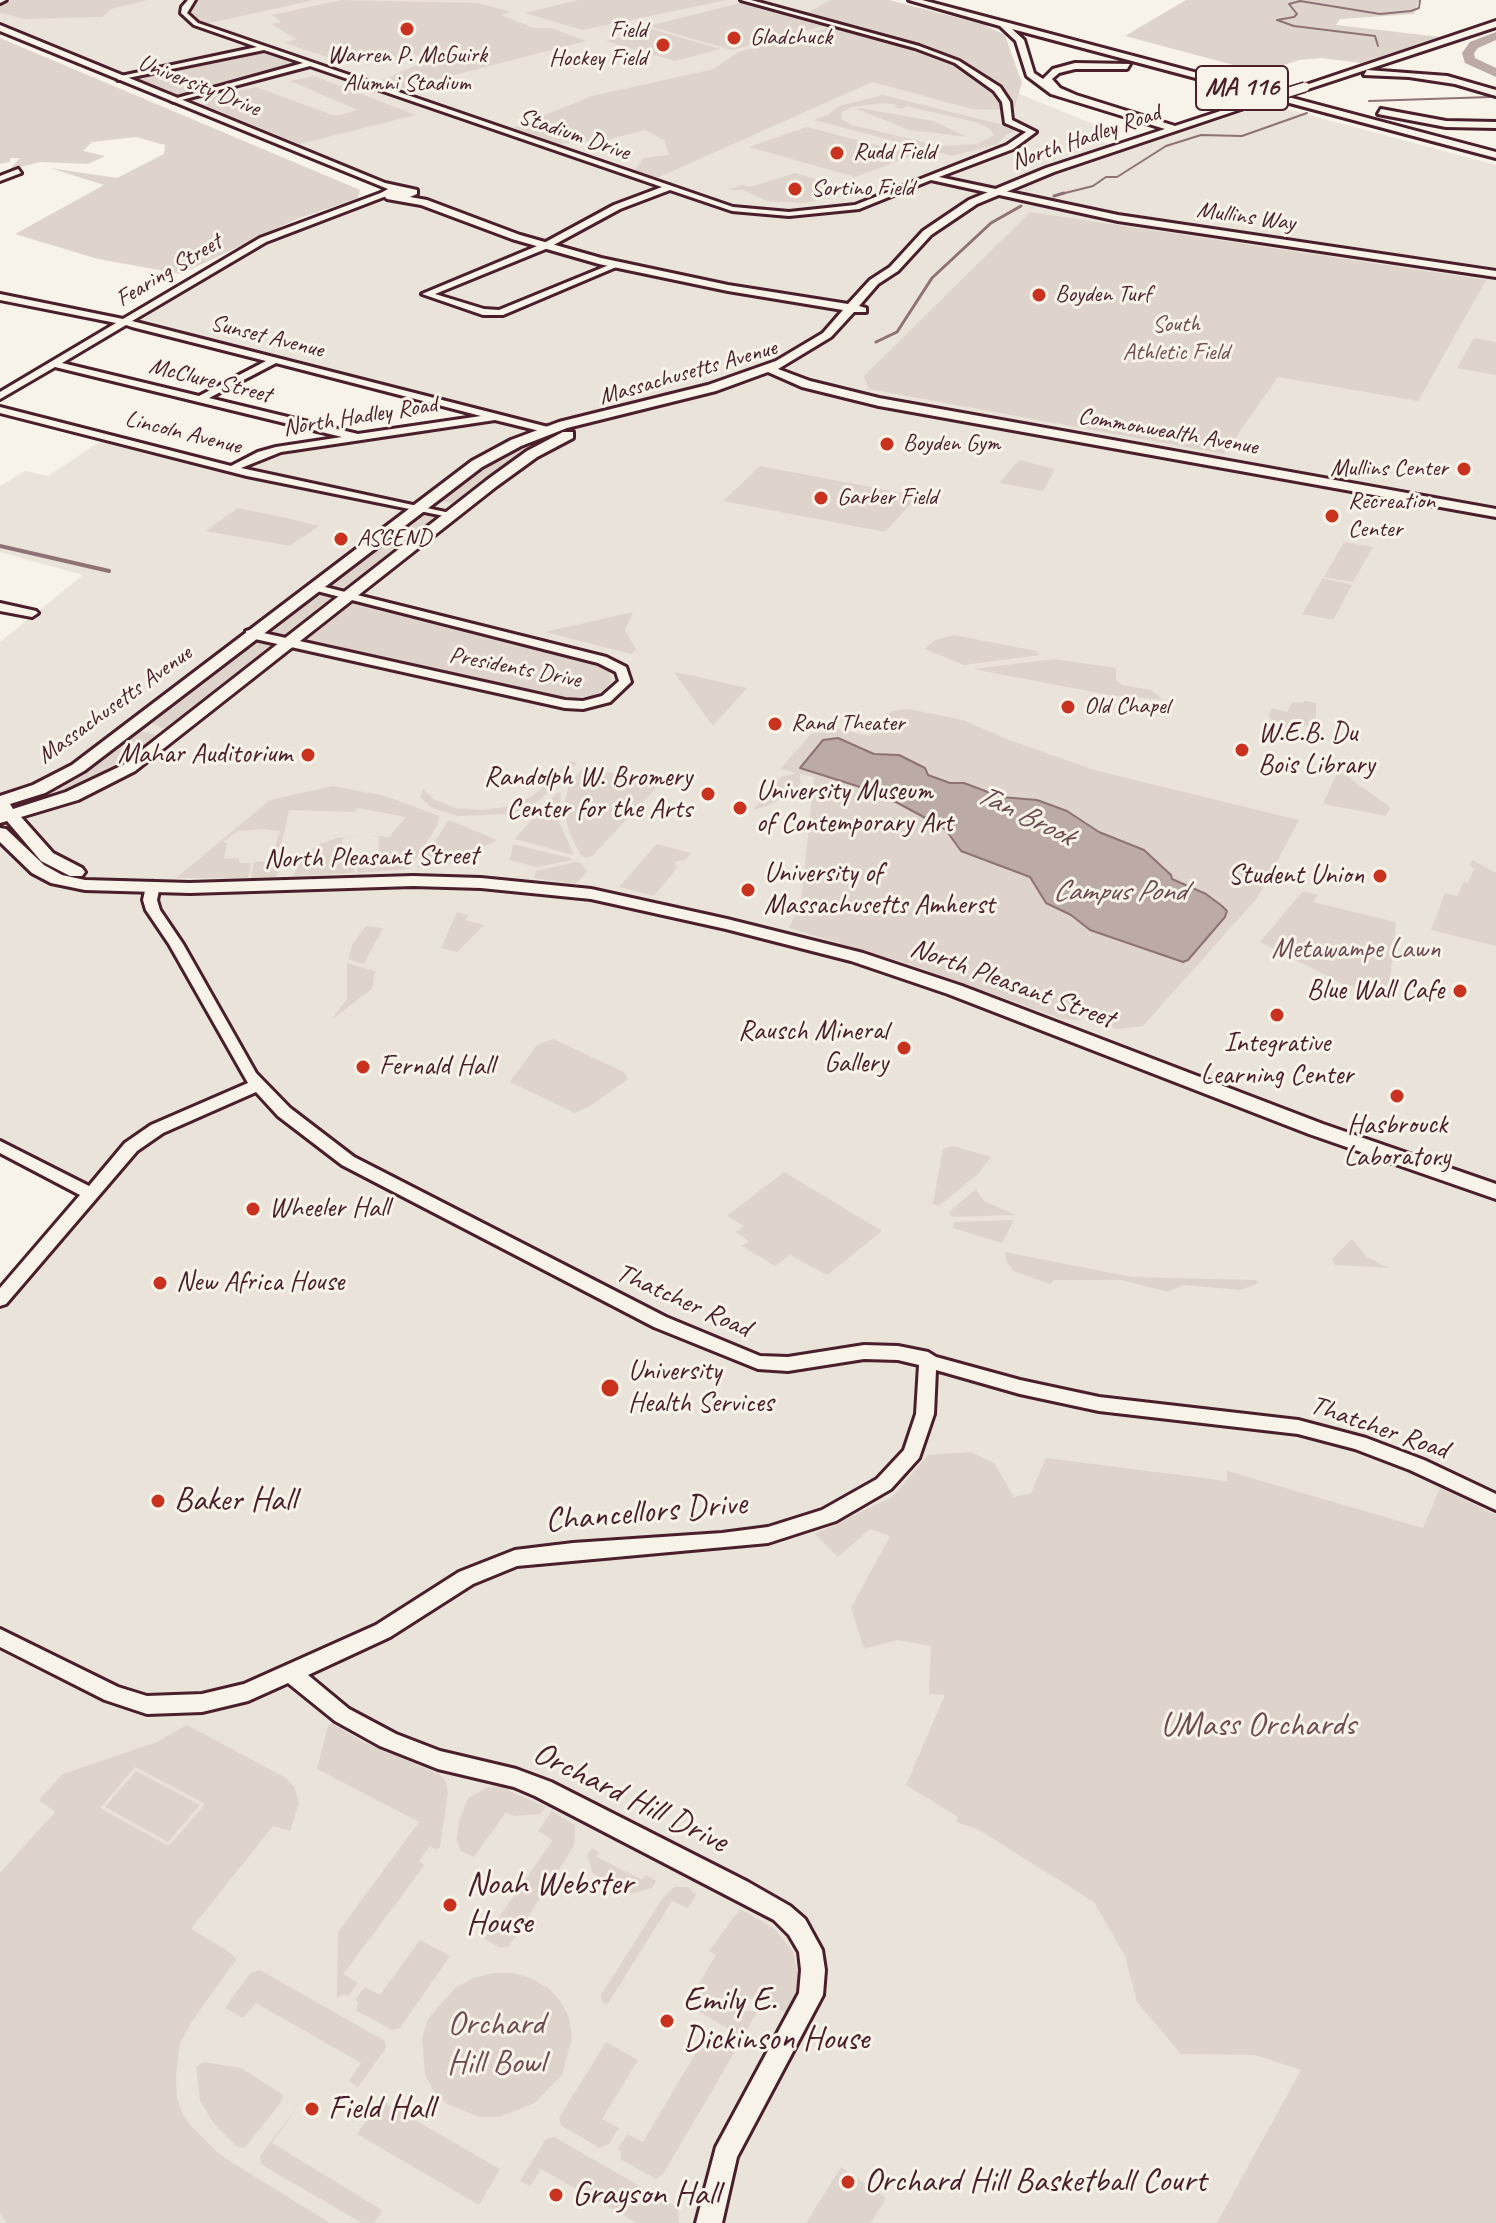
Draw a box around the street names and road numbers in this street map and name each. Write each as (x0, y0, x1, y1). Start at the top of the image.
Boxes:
street label: University Drive (134, 48, 264, 124)
road number: MA 116 (1196, 66, 1288, 110)
street label: North Hadley Road (1008, 99, 1164, 177)
street label: Stadium Drive (515, 103, 633, 167)
street label: Mullins Way (1195, 196, 1297, 238)
street label: Fearing Street (111, 228, 227, 314)
street label: Sunset Avenue (207, 309, 327, 365)
street label: Massachusetts Avenue (596, 334, 780, 412)
street label: McClure Street (146, 352, 274, 410)
street label: North Hadley Road (281, 391, 439, 443)
street label: Commonwealth Avenue (1076, 402, 1260, 462)
street label: Lincoln Avenue (122, 405, 244, 461)
street label: Massachusetts Avenue (32, 639, 198, 771)
street label: Presidents Drive (447, 641, 583, 695)
street label: North Pleasant Street (263, 839, 479, 877)
street label: North Pleasant Street (905, 932, 1119, 1036)
street label: Thatcher Road (610, 1256, 756, 1346)
street label: Thatcher Road (1305, 1389, 1453, 1467)
street label: Chancellors Drive (543, 1484, 749, 1542)
street label: Orchard Hill Drive (526, 1733, 734, 1863)

